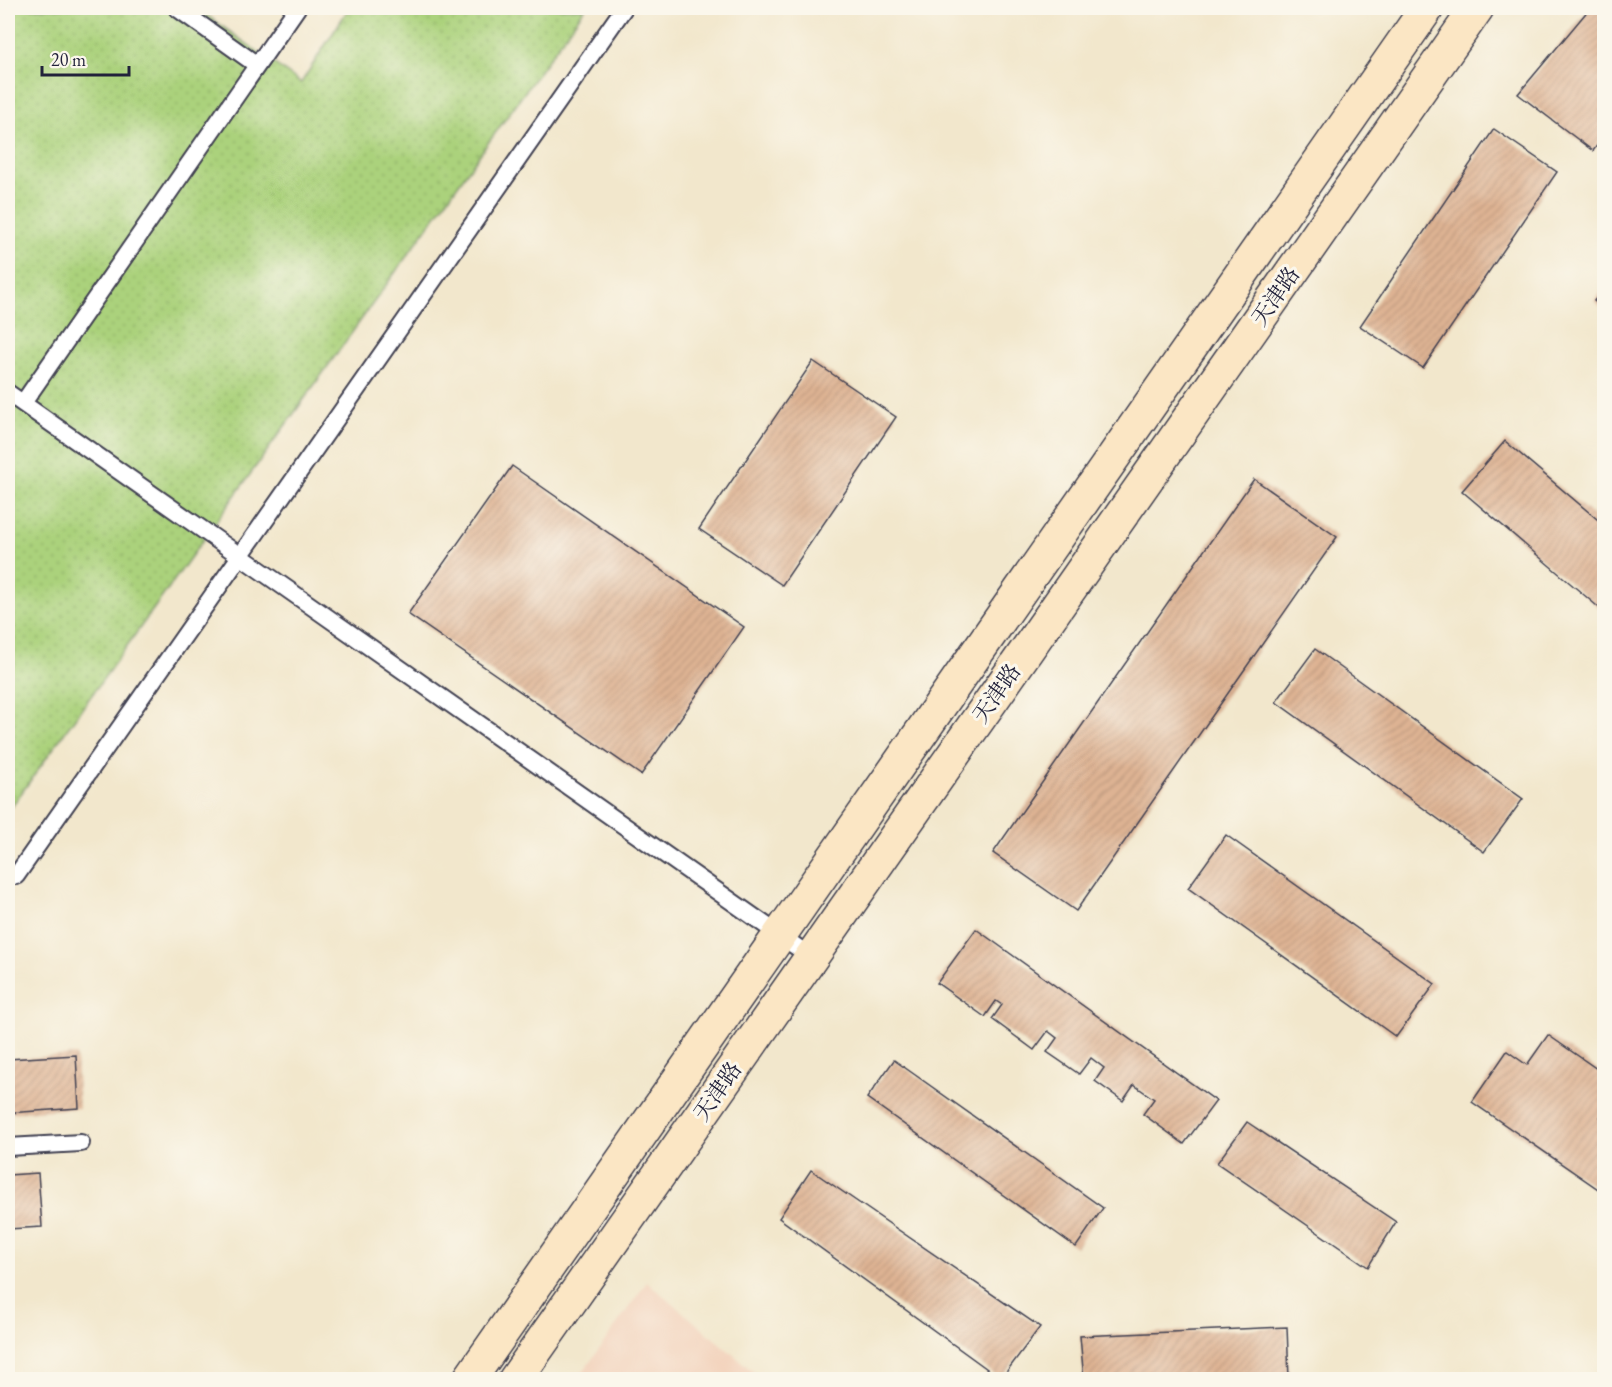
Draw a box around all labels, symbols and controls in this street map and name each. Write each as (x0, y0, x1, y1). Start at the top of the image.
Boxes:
scale bar (42, 39, 129, 77)
text: 20 m (51, 48, 86, 71)
street label: 天津路 (1245, 261, 1306, 332)
street label: 天津路 (966, 658, 1027, 729)
street label: 天津路 (687, 1056, 748, 1127)

